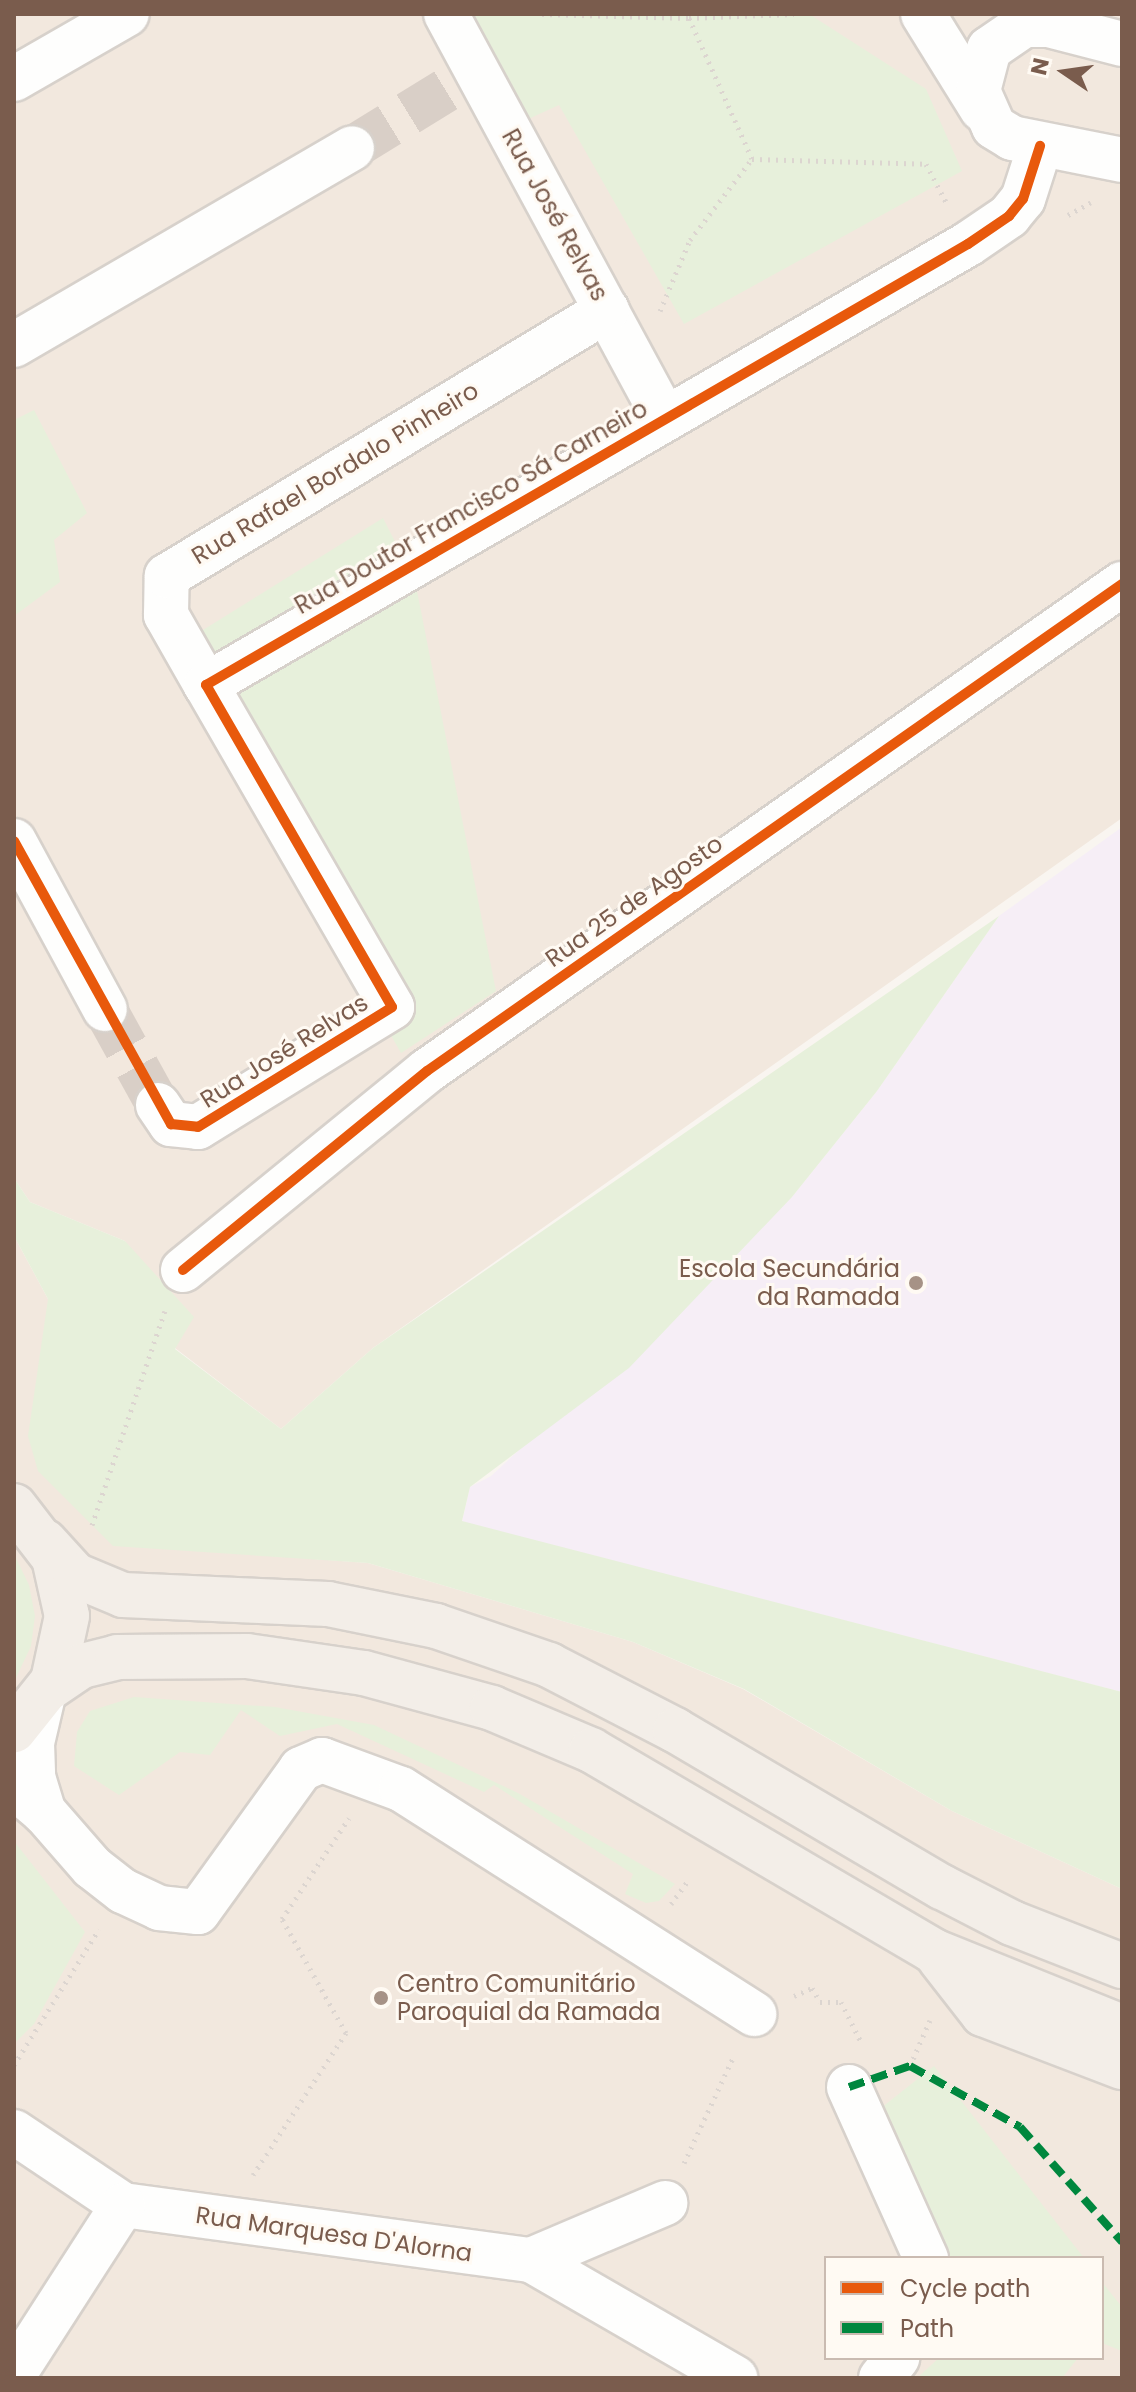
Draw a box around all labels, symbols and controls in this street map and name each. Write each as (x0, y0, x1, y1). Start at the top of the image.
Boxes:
north arrow (1024, 32, 1104, 112)
text: N (1023, 55, 1057, 78)
street label: Rua José Relvas (496, 124, 614, 306)
street label: Rua Rafael Bordalo Pinheiro (186, 376, 484, 570)
street label: Rua Doutor Francisco Sá Carneiro (289, 394, 653, 620)
street label: Rua 25 de Agosto (540, 829, 728, 973)
street label: Rua José Relvas (195, 988, 373, 1114)
place label: Escola Secundária da Ramada (679, 1255, 900, 1311)
marker: Escola Secundária da Ramada (907, 1274, 925, 1292)
place label: Centro Comunitário Paroquial da Ramada (397, 1970, 661, 2026)
marker: Centro Comunitário Paroquial da Ramada (372, 1989, 390, 2007)
street label: Rua Marquesa D'Alorna (194, 2200, 474, 2268)
legend (824, 2256, 1104, 2360)
text: Cycle path (900, 2272, 1030, 2305)
text: Path (900, 2312, 954, 2345)

